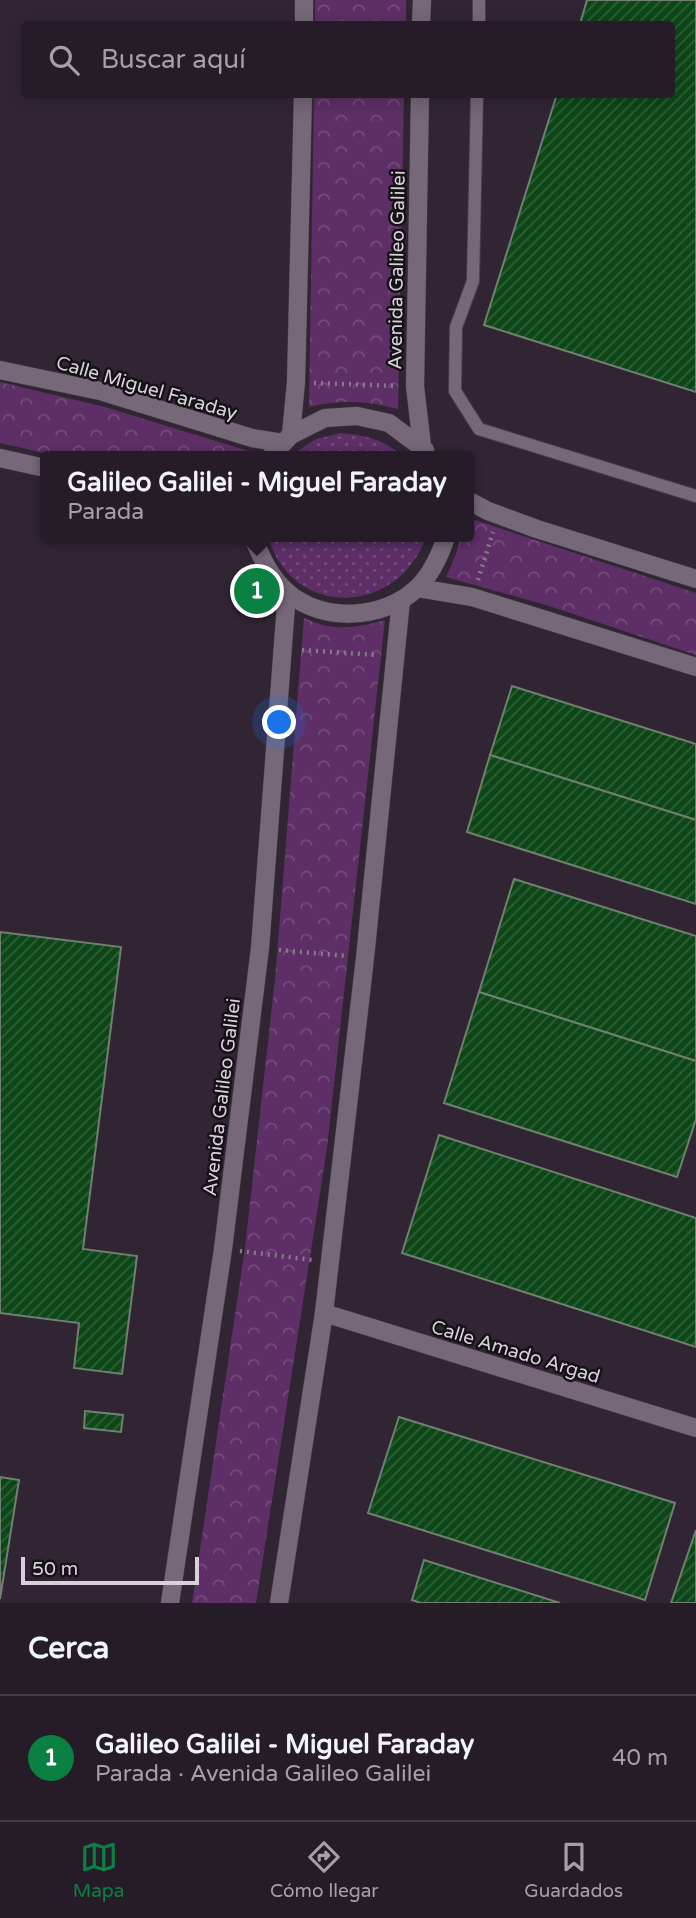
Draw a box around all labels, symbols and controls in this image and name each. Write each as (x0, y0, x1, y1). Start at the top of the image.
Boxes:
search box (21, 21, 675, 98)
icon: search (45, 41, 83, 79)
text: Buscar aquí (101, 44, 246, 75)
street label: Avenida Galileo Galilei (384, 170, 410, 370)
street label: Calle Miguel Faraday (54, 352, 240, 424)
popup (40, 451, 474, 542)
text: Galileo Galilei - Miguel Faraday (67, 467, 447, 498)
text: Parada (67, 498, 144, 526)
pin: 1 (234, 565, 280, 617)
your location (262, 705, 296, 739)
street label: Avenida Galileo Galilei (199, 997, 245, 1197)
street label: Calle Amado Argad (429, 1316, 603, 1388)
scale bar (21, 1554, 200, 1586)
text: 50 m (32, 1558, 78, 1580)
text: Cerca (28, 1630, 109, 1667)
text: Galileo Galilei - Miguel Faraday (95, 1729, 474, 1760)
text: 1 (44, 1744, 58, 1772)
text: 40 m (612, 1744, 668, 1772)
text: Parada · Avenida Galileo Galilei (95, 1760, 431, 1788)
tab: Mapa (73, 1838, 125, 1902)
tab: Cómo llegar (270, 1838, 379, 1902)
tab: Guardados (524, 1838, 623, 1902)

